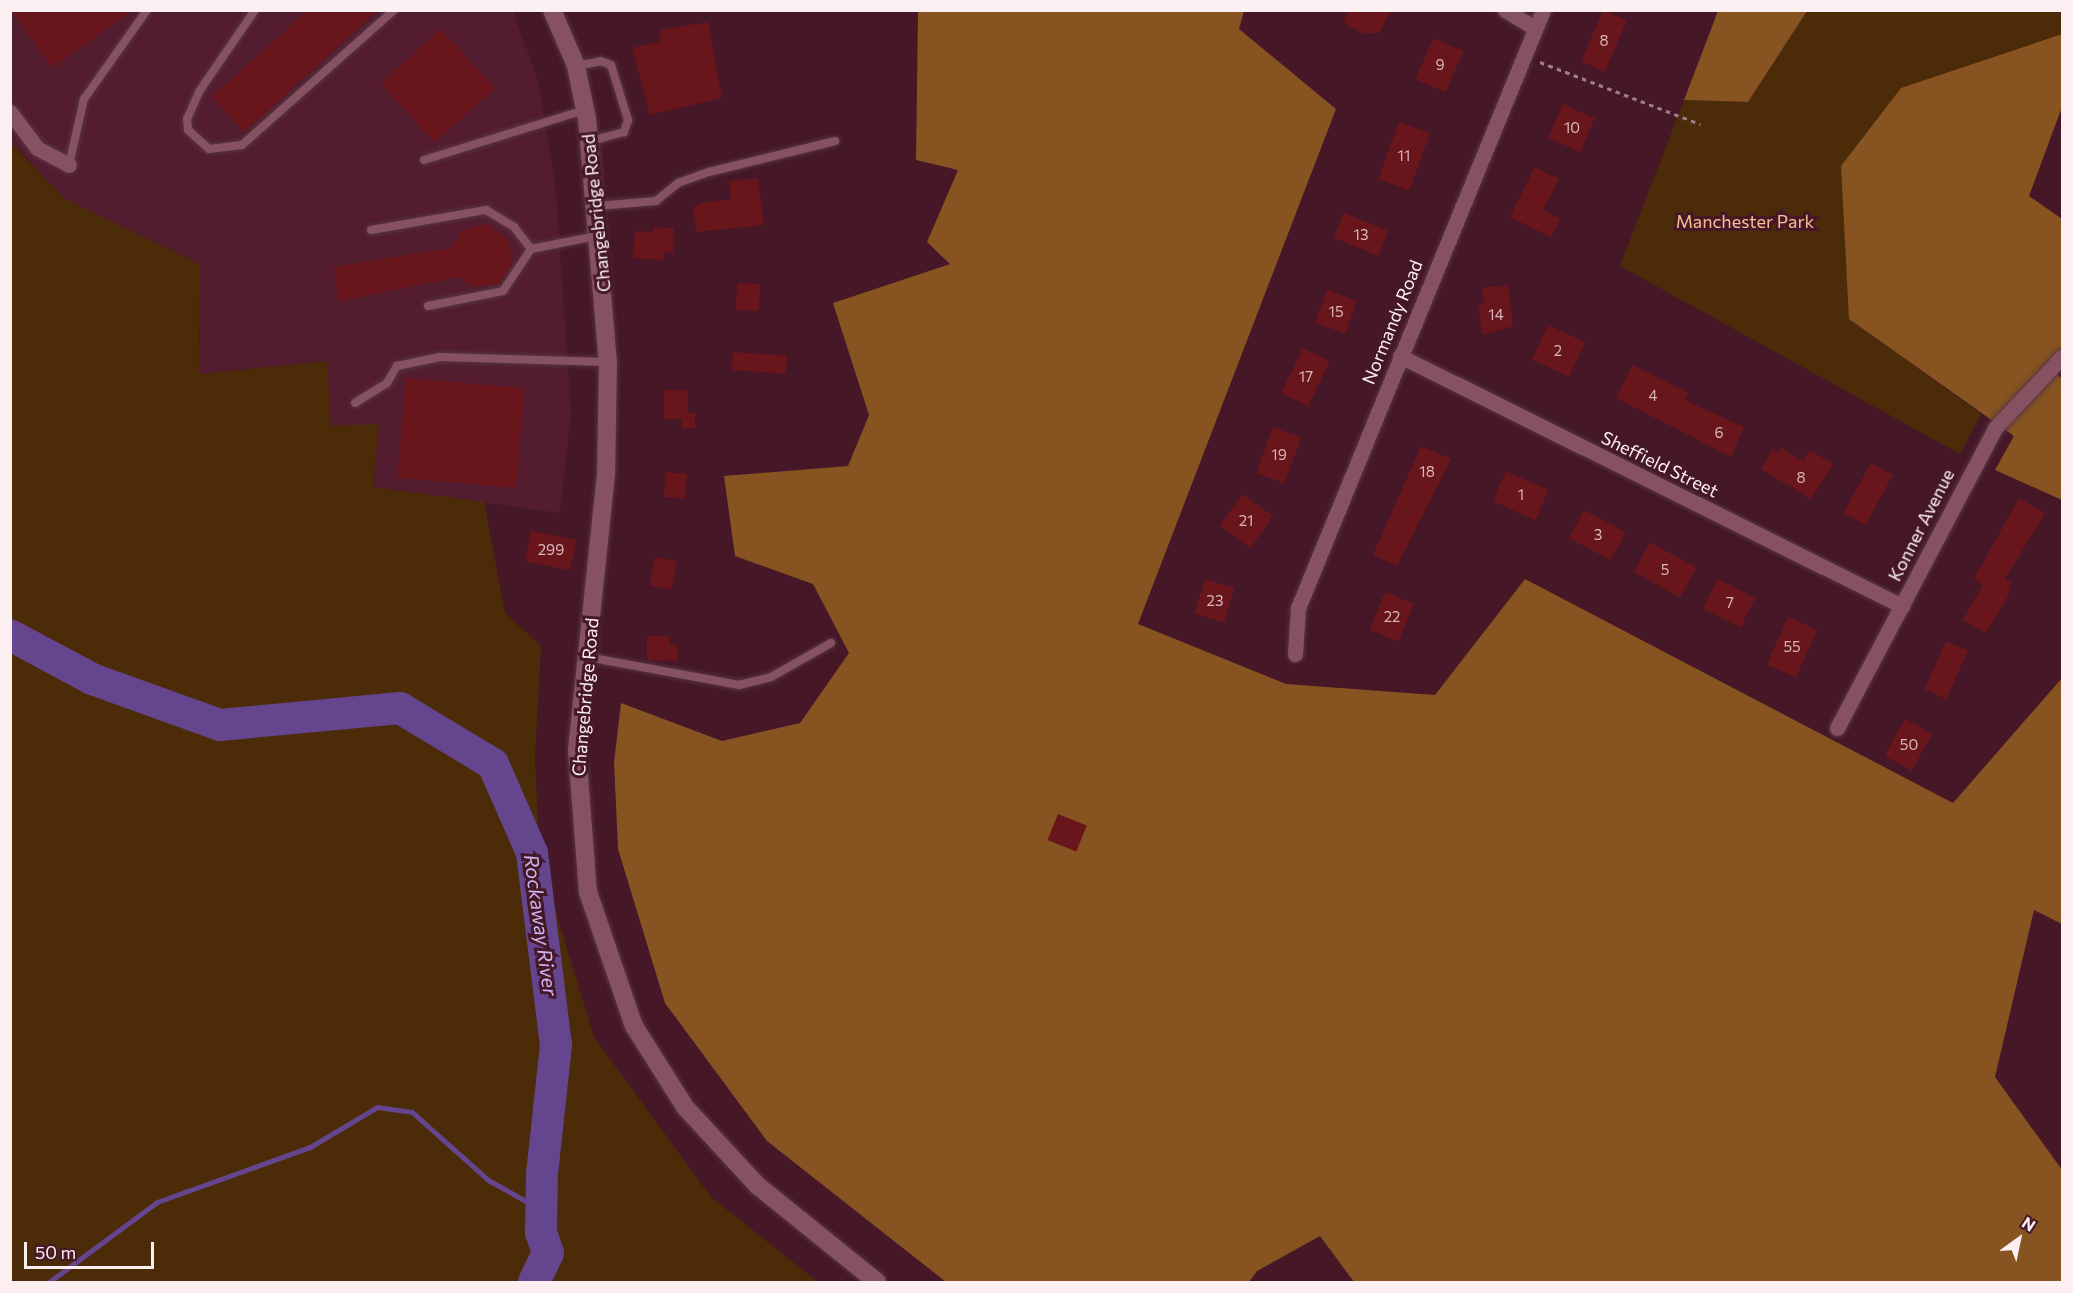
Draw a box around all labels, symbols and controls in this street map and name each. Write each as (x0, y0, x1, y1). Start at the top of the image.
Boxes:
house number: 8 (1599, 32, 1609, 50)
house number: 9 (1435, 56, 1445, 74)
house number: 10 (1564, 119, 1580, 137)
street label: Changebridge Road (577, 133, 615, 293)
house number: 11 (1398, 147, 1410, 165)
park label: Manchester Park (1676, 210, 1814, 232)
house number: 13 (1354, 226, 1368, 244)
street label: Normandy Road (1357, 257, 1427, 387)
house number: 15 (1328, 303, 1344, 321)
house number: 14 (1488, 306, 1504, 324)
house number: 2 (1554, 342, 1562, 360)
house number: 17 (1299, 368, 1313, 386)
house number: 4 (1649, 387, 1657, 405)
house number: 6 (1714, 424, 1724, 442)
street label: Sheffield Street (1598, 426, 1722, 502)
house number: 19 (1271, 446, 1287, 464)
house number: 18 (1419, 463, 1435, 481)
street label: Konner Avenue (1883, 465, 1959, 585)
house number: 8 (1796, 469, 1806, 487)
house number: 1 (1518, 486, 1524, 504)
house number: 21 (1239, 512, 1253, 530)
house number: 3 (1594, 526, 1602, 544)
house number: 299 (538, 541, 564, 559)
house number: 5 (1661, 561, 1669, 579)
house number: 23 (1207, 592, 1223, 610)
house number: 7 (1726, 594, 1734, 612)
house number: 22 (1384, 608, 1400, 626)
street label: Changebridge Road (567, 617, 603, 777)
house number: 55 (1783, 638, 1801, 656)
house number: 50 (1900, 736, 1918, 754)
water label: Rockaway River (519, 853, 563, 997)
north arrow (1989, 1209, 2049, 1269)
text: N (2019, 1212, 2039, 1235)
scale bar (27, 1230, 158, 1268)
text: 50 m (35, 1241, 76, 1263)

